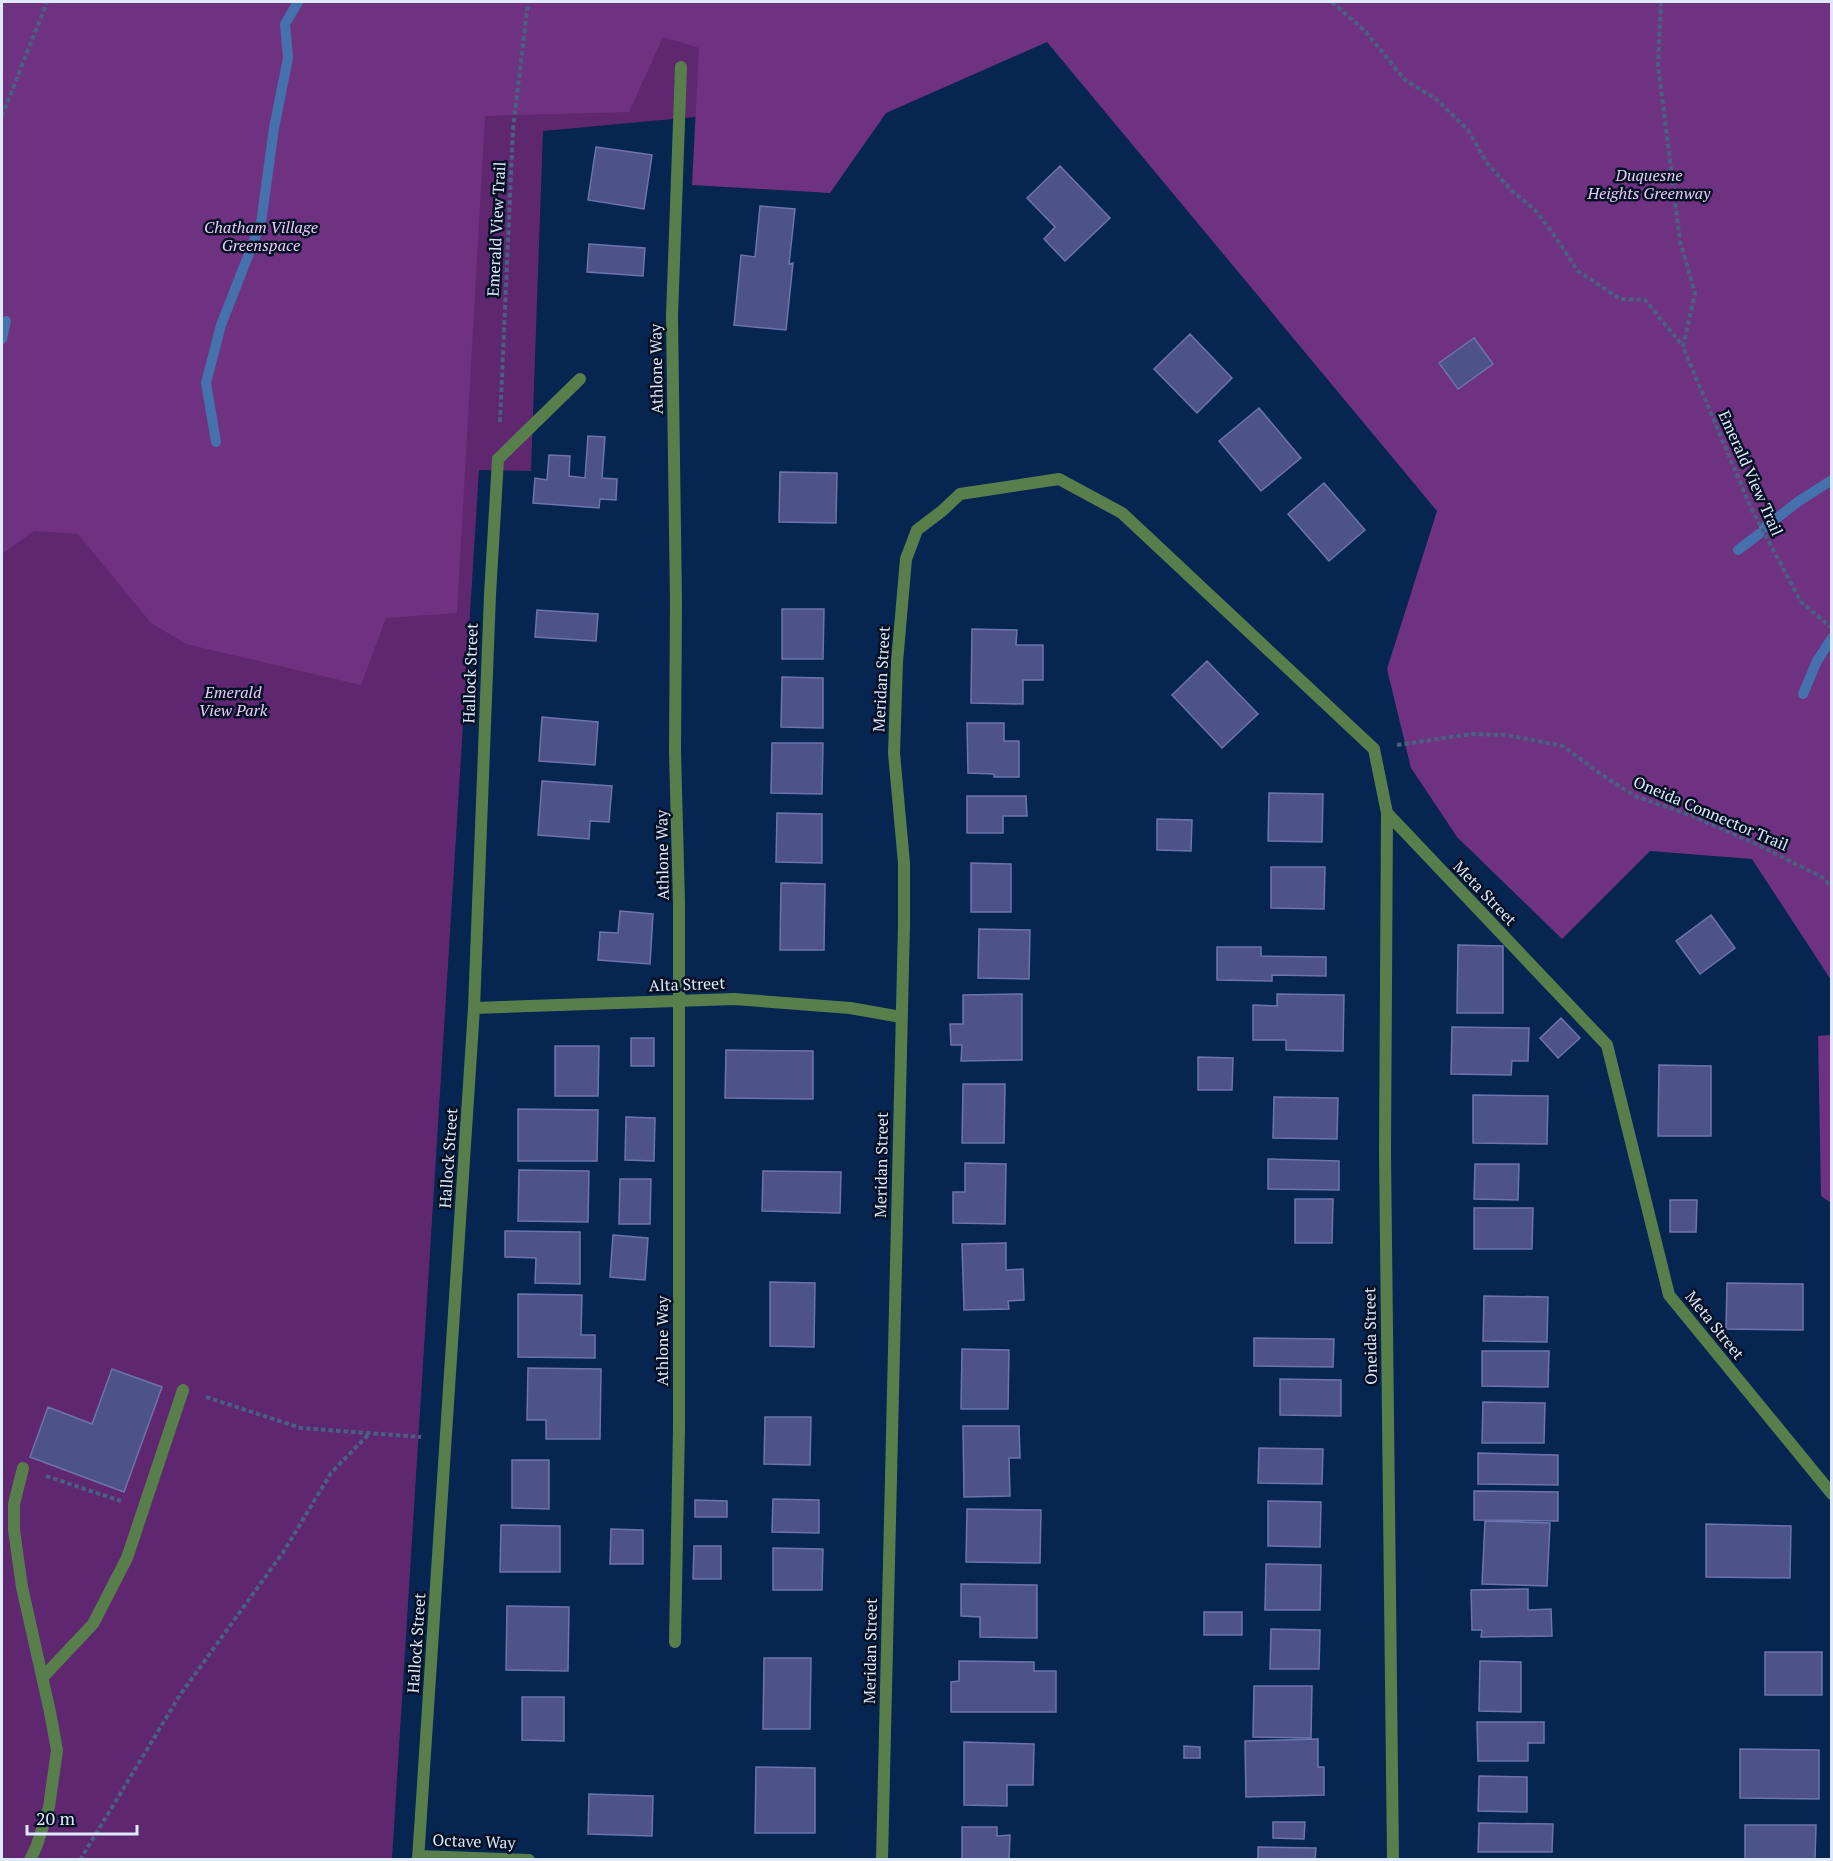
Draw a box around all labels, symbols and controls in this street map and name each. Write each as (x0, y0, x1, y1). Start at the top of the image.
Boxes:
street label: Emerald View Trail (481, 161, 511, 297)
park label: Duquesne Heights Greenway (1587, 164, 1711, 204)
park label: Chatham Village Greenspace (204, 216, 318, 256)
street label: Athlone Way (644, 323, 668, 415)
street label: Emerald View Trail (1713, 407, 1789, 539)
street label: Hallock Street (457, 622, 483, 724)
street label: Meridan Street (867, 625, 895, 732)
park label: Emerald View Park (199, 681, 268, 721)
street label: Oneida Connector Trail (1630, 770, 1792, 856)
street label: Athlone Way (650, 809, 674, 901)
street label: Meta Street (1448, 856, 1522, 930)
street label: Alta Street (648, 972, 726, 996)
street label: Hallock Street (434, 1107, 462, 1209)
street label: Meridan Street (869, 1112, 893, 1218)
street label: Meta Street (1680, 1286, 1750, 1364)
street label: Oneida Street (1358, 1287, 1382, 1385)
street label: Athlone Way (651, 1295, 673, 1386)
street label: Hallock Street (402, 1592, 430, 1694)
street label: Meridan Street (858, 1598, 882, 1704)
scale bar (27, 1798, 136, 1836)
text: 20 m (36, 1806, 76, 1830)
street label: Octave Way (432, 1829, 517, 1853)

